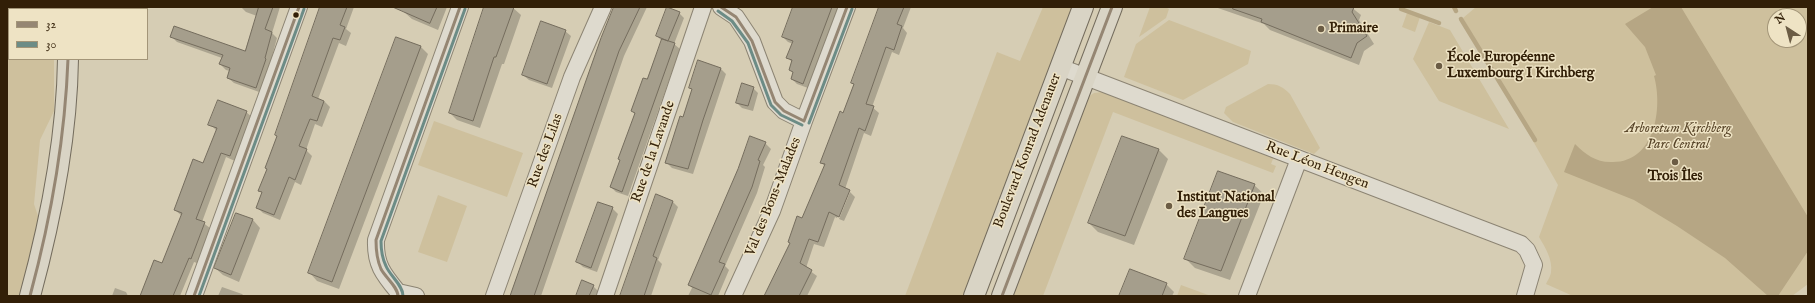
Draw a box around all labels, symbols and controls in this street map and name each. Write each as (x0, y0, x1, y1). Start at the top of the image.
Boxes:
legend (8, 8, 148, 60)
north arrow (1767, 8, 1807, 48)
unlabelled marker (291, 10, 301, 20)
text: N (1773, 11, 1789, 28)
text: 32 (46, 17, 56, 32)
place label: Primaire (1329, 21, 1378, 37)
marker: Primaire (1316, 24, 1326, 34)
text: 30 (46, 37, 56, 52)
place label: École Européenne Luxembourg I Kirchberg (1447, 50, 1594, 82)
marker: École Européenne Luxembourg I Kirchberg (1434, 61, 1444, 71)
street label: Boulevard Konrad Adenauer (991, 71, 1065, 231)
street label: Rue de la Lavande (629, 99, 679, 205)
street label: Rue des Lilas (525, 112, 567, 190)
park label: Arboretum Kirchberg Parc Central (1625, 121, 1731, 154)
street label: Val des Bons-Malades (742, 135, 806, 259)
street label: Rue Léon Hengen (1263, 139, 1371, 193)
marker: Trois Îles (1670, 157, 1680, 167)
place label: Trois Îles (1648, 169, 1702, 185)
place label: Institut National des Langues (1177, 190, 1275, 222)
marker: Institut National des Langues (1164, 201, 1174, 211)

